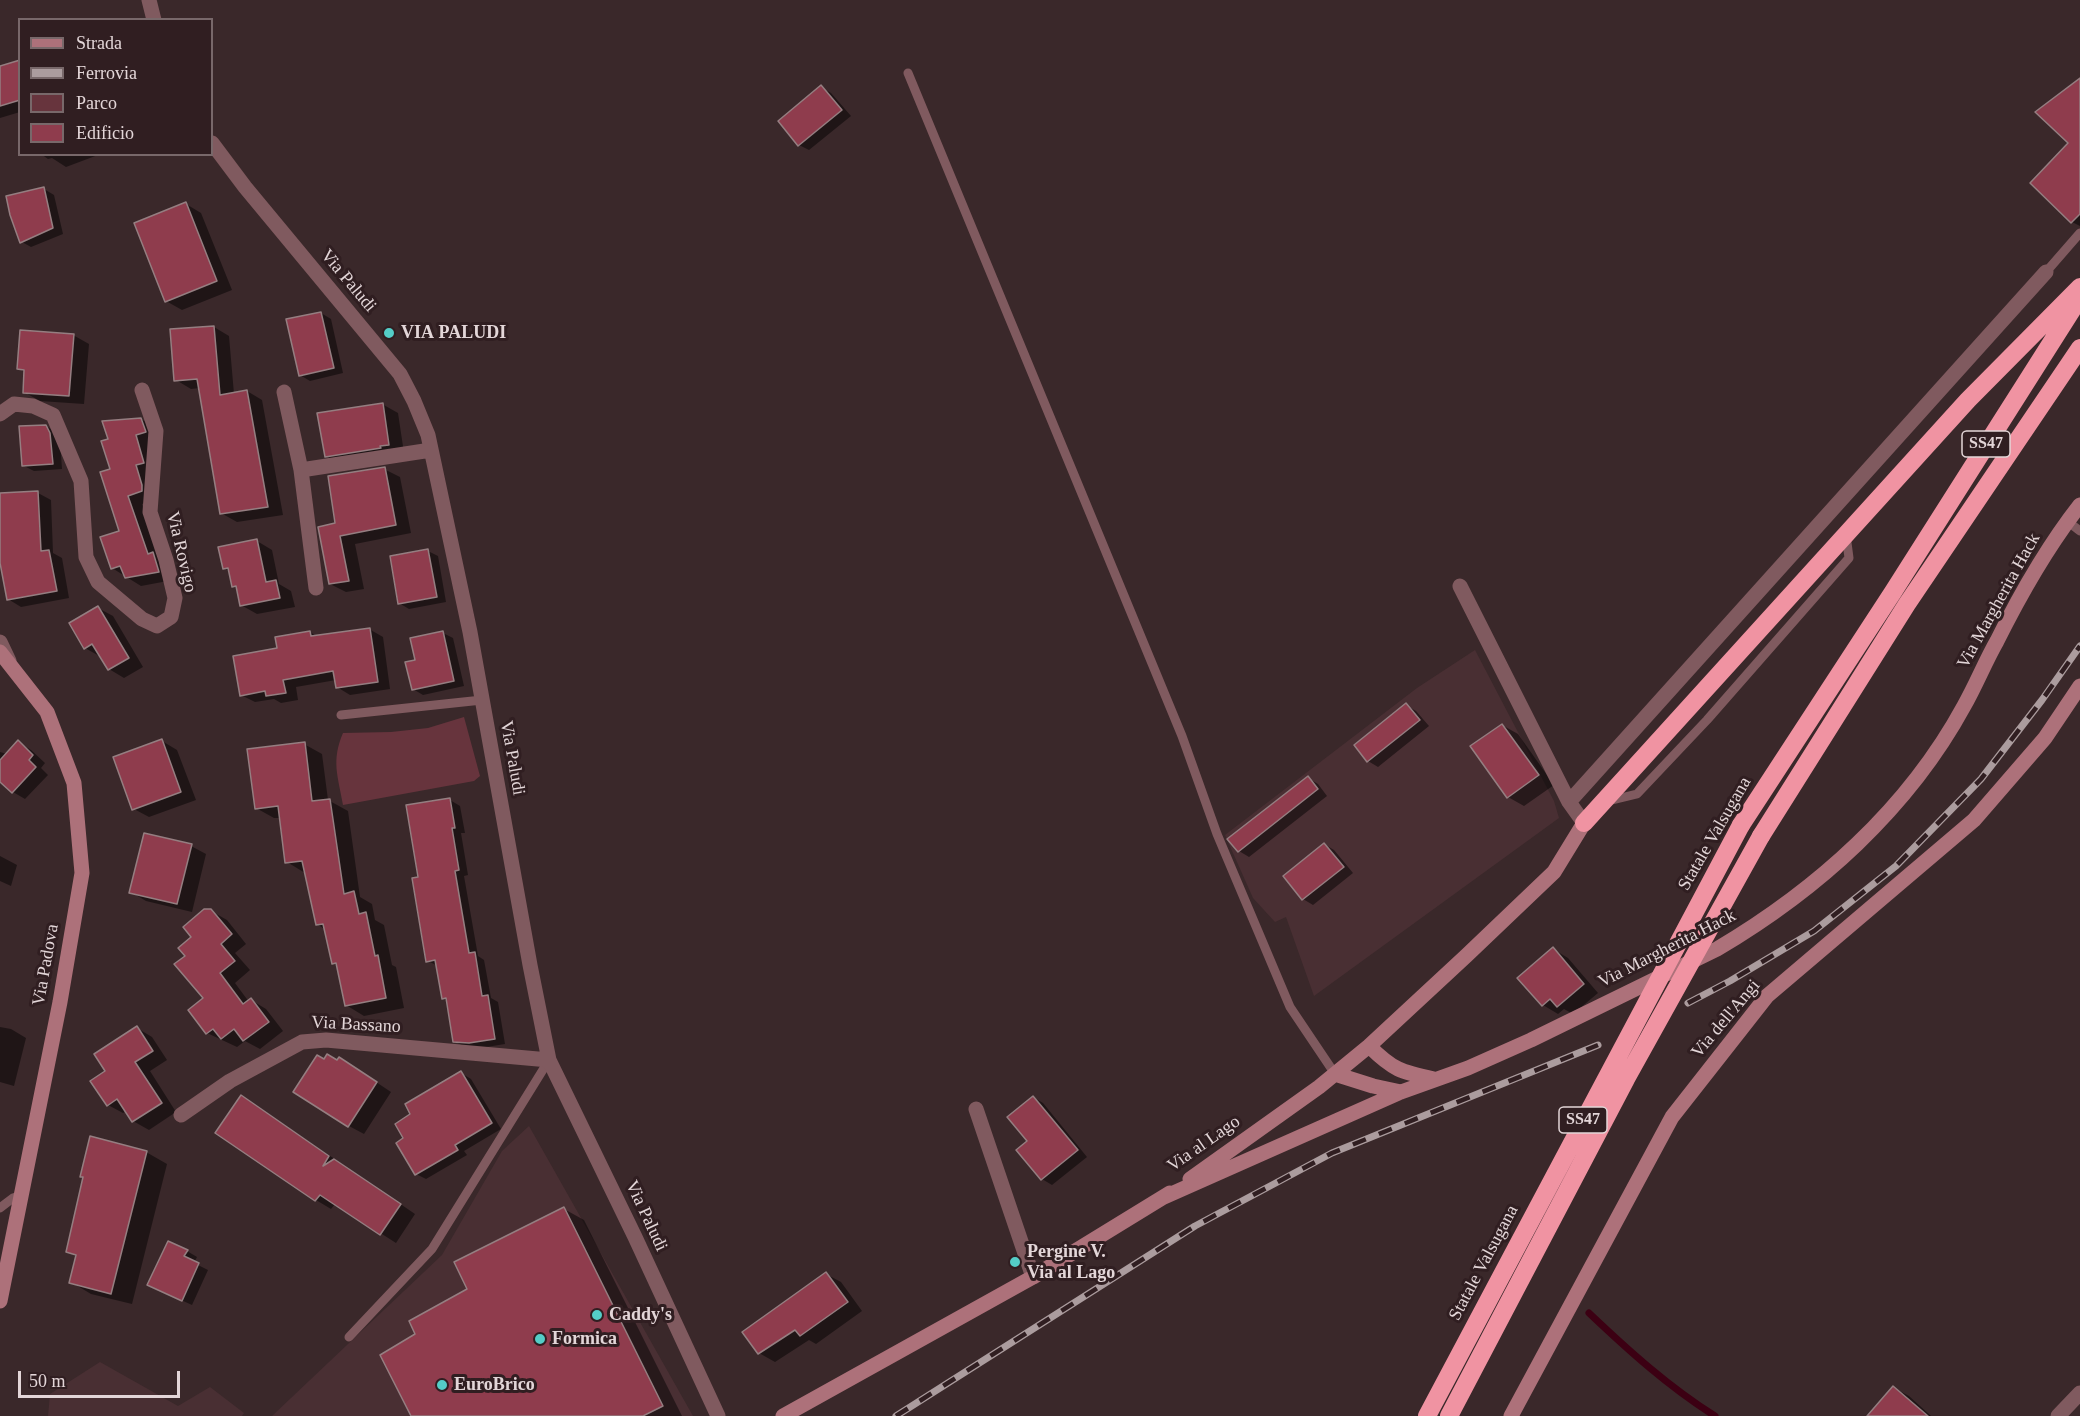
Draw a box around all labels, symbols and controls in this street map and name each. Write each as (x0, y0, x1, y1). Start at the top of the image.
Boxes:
legend (18, 18, 213, 156)
text: Strada (76, 33, 122, 53)
text: Ferrovia (76, 63, 137, 83)
text: Parco (76, 93, 117, 113)
text: Edificio (76, 123, 134, 143)
street label: Via Paludi (315, 245, 381, 317)
place label: VIA PALUDI (401, 322, 506, 344)
marker: VIA PALUDI (382, 326, 396, 340)
road number: SS47 (1962, 431, 2010, 457)
street label: Via Rovigo (161, 509, 201, 595)
street label: Via Margherita Hack (1953, 530, 2045, 672)
street label: Via Paludi (495, 719, 529, 797)
street label: Statale Valsugana (1674, 773, 1756, 895)
street label: Via Margherita Hack (1595, 905, 1739, 993)
street label: Via Padova (28, 923, 64, 1007)
street label: Via dell'Angi (1687, 975, 1765, 1063)
street label: Via Bassano (311, 1012, 401, 1038)
road number: SS47 (1559, 1107, 1607, 1133)
street label: Via al Lago (1163, 1111, 1245, 1177)
street label: Via Paludi (620, 1177, 672, 1255)
street label: Statale Valsugana (1445, 1202, 1523, 1324)
place label: Pergine V. Via al Lago (1027, 1241, 1115, 1284)
marker: Pergine V. Via al Lago (1008, 1255, 1022, 1269)
place label: Caddy's (609, 1304, 672, 1326)
marker: Caddy's (590, 1308, 604, 1322)
place label: Formica (552, 1328, 617, 1350)
marker: Formica (533, 1332, 547, 1346)
scale bar (21, 1359, 183, 1397)
text: 50 m (29, 1371, 66, 1391)
place label: EuroBrico (454, 1374, 535, 1396)
marker: EuroBrico (435, 1378, 449, 1392)

